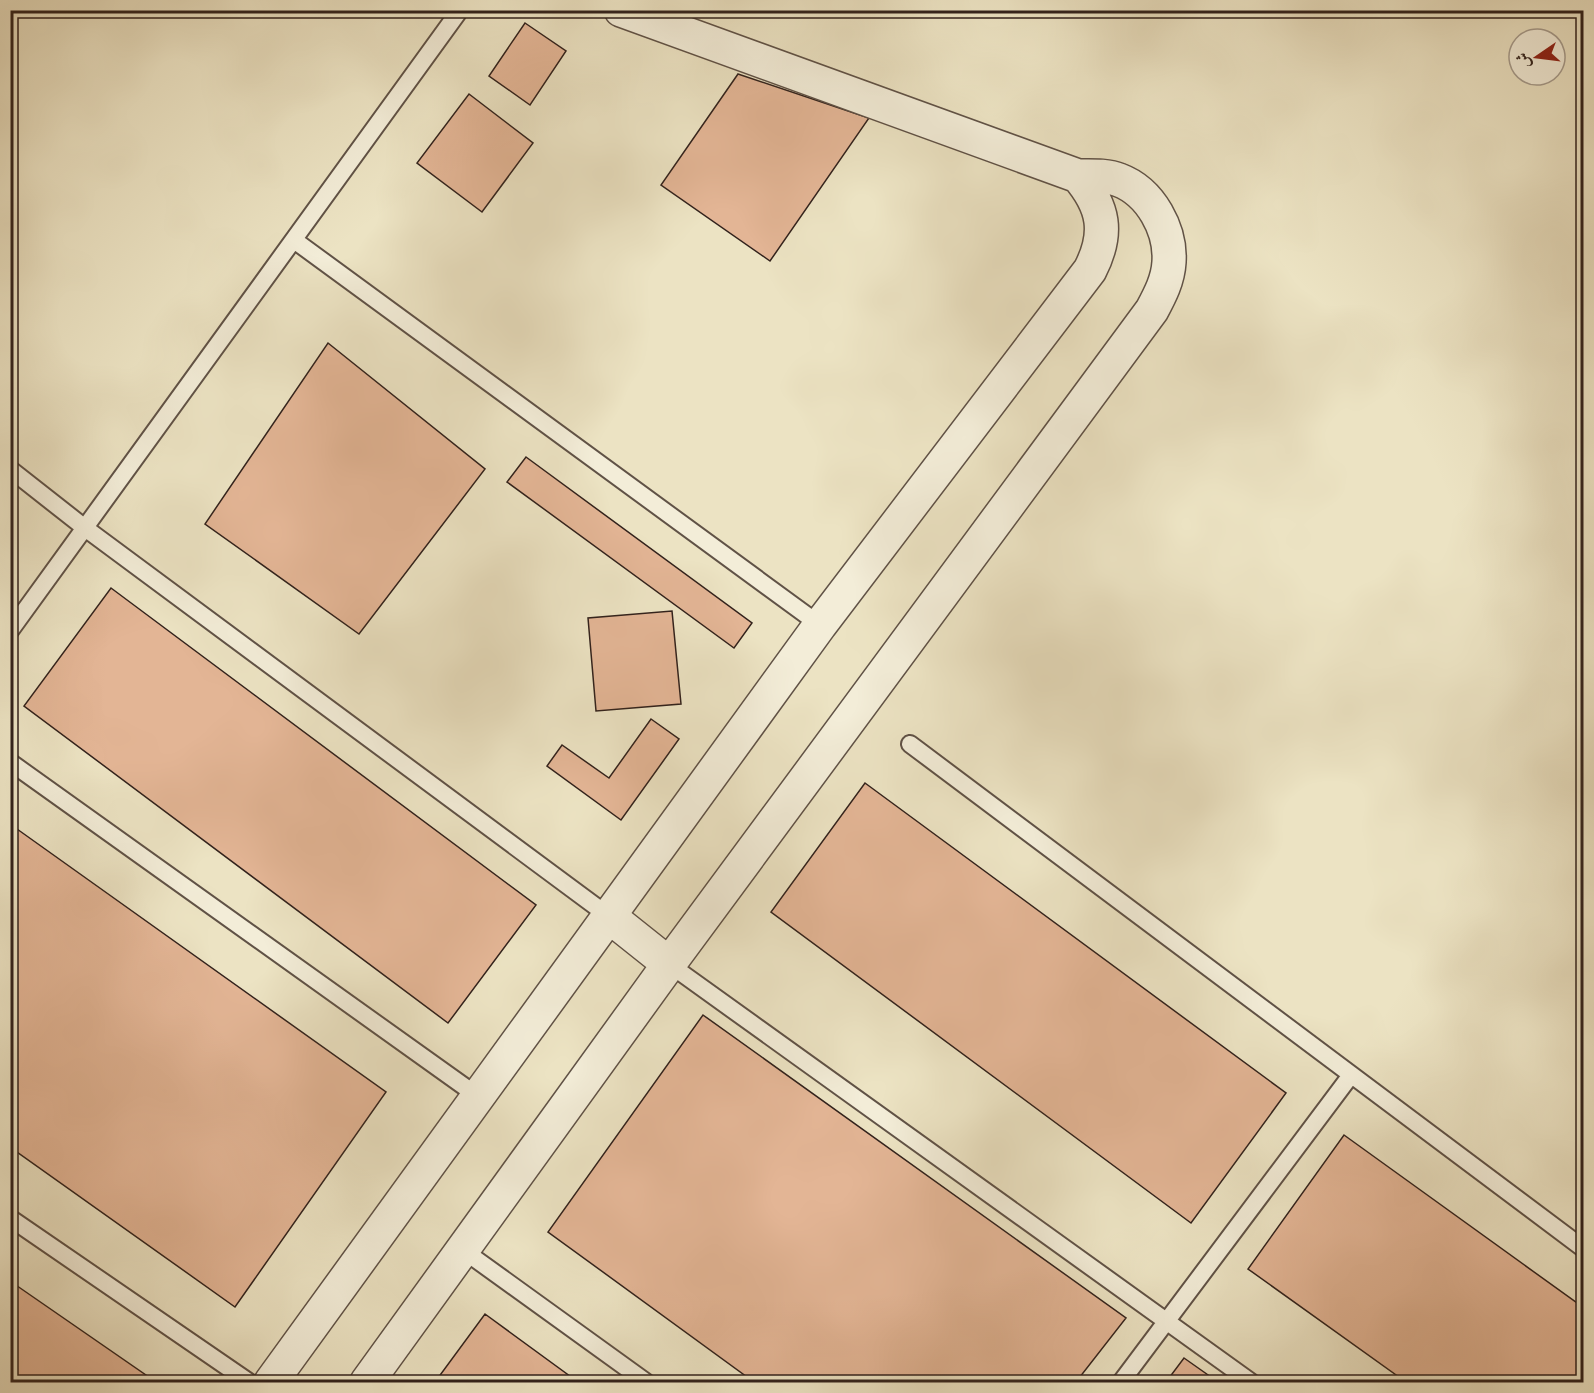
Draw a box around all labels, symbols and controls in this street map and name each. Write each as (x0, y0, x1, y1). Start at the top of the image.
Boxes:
north arrow (1507, 27, 1567, 87)
text: ش (1512, 50, 1538, 71)

